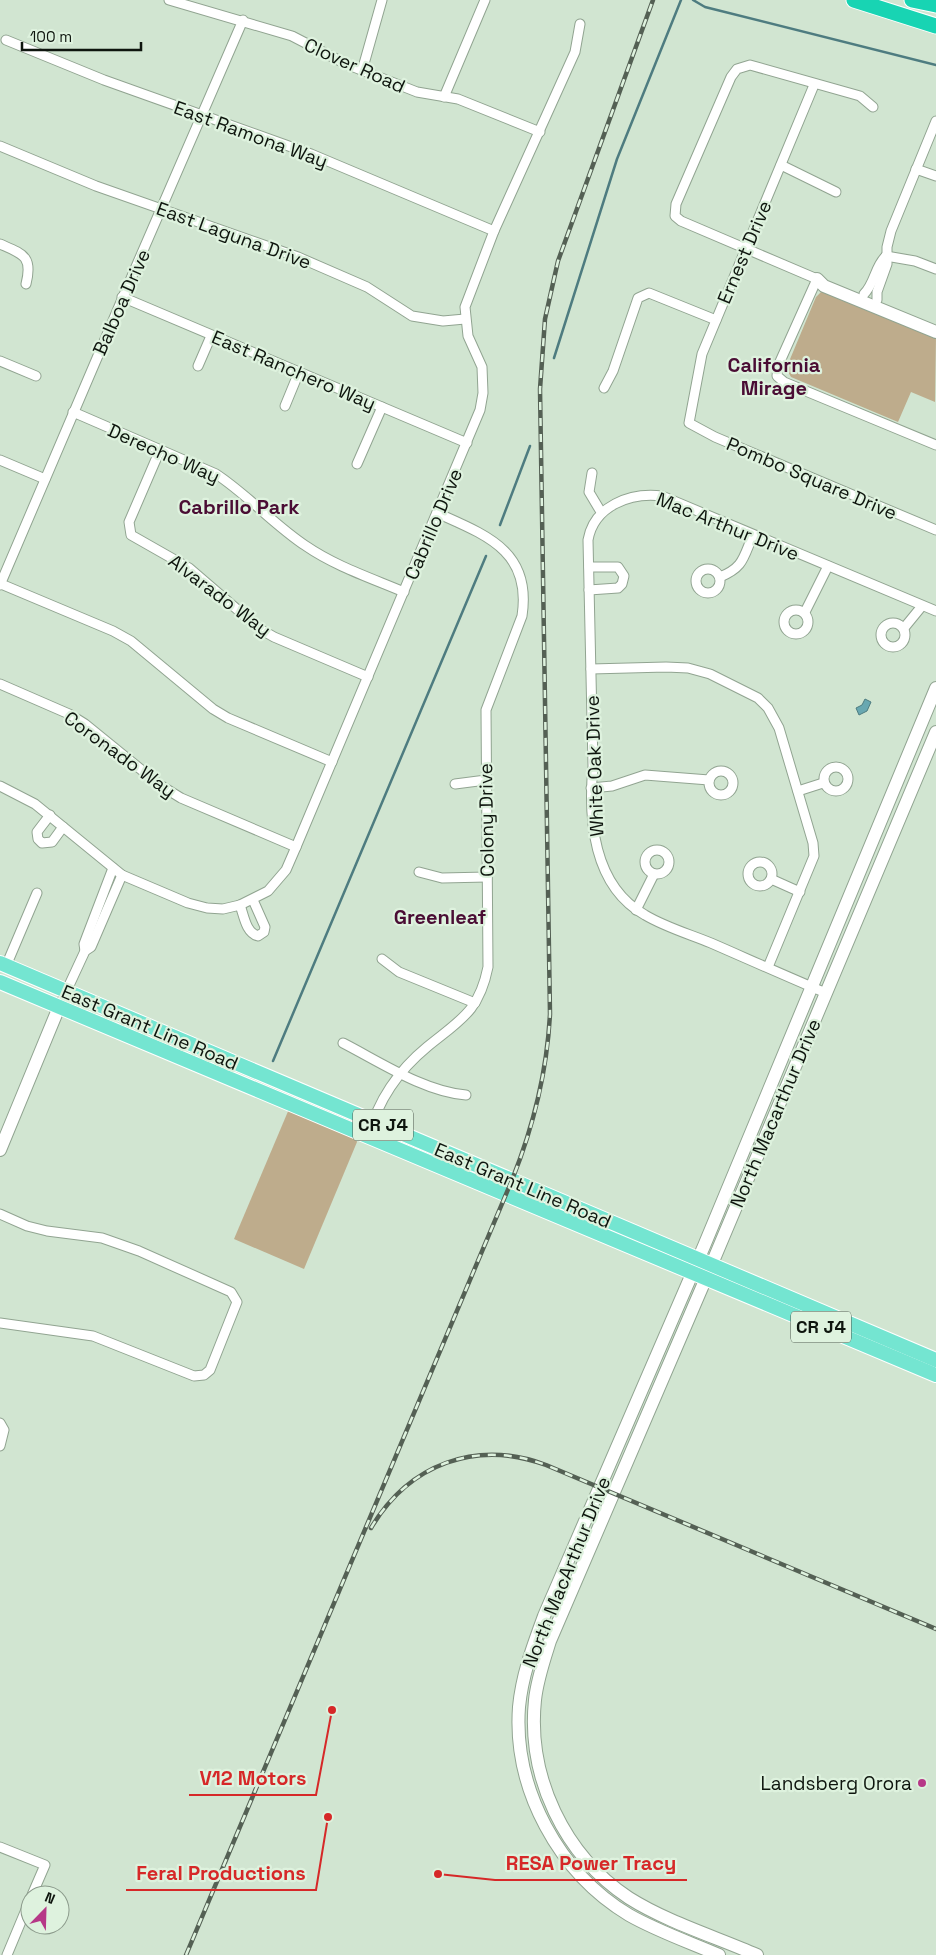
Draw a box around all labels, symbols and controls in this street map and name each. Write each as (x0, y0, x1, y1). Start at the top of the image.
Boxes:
scale bar (22, 20, 141, 52)
text: 100 m (30, 27, 72, 46)
street label: Clover Road (300, 32, 409, 99)
street label: East Ramona Way (170, 95, 331, 174)
street label: East Laguna Drive (153, 196, 315, 275)
street label: Ernest Drive (712, 197, 777, 308)
street label: Balboa Drive (87, 245, 156, 359)
street label: East Ranchero Way (208, 325, 380, 416)
district label: California Mirage (728, 352, 821, 401)
street label: Derecho Way (104, 418, 224, 489)
street label: Pombo Square Drive (723, 431, 901, 526)
street label: Cabrillo Drive (399, 465, 468, 584)
street label: Mac Arthur Drive (653, 486, 803, 566)
district label: Cabrillo Park (178, 494, 300, 520)
street label: Alvarado Way (163, 549, 276, 642)
street label: White Oak Drive (580, 695, 609, 837)
street label: Coronado Way (59, 705, 181, 803)
street label: Colony Drive (473, 763, 500, 877)
district label: Greenleaf (394, 904, 487, 930)
street label: East Grant Line Road (58, 979, 242, 1076)
street label: North Macarthur Drive (724, 1015, 827, 1211)
road number: CR J4 (353, 1110, 413, 1140)
street label: East Grant Line Road (431, 1137, 615, 1234)
road number: CR J4 (791, 1311, 851, 1342)
street label: North MacArthur Drive (517, 1473, 616, 1671)
callout: V12 Motors (189, 1760, 316, 1795)
text: V12 Motors (199, 1765, 307, 1791)
place label: Landsberg Orora (760, 1771, 912, 1796)
marker: Landsberg Orora (916, 1777, 928, 1789)
callout: RESA Power Tracy (495, 1845, 687, 1880)
text: RESA Power Tracy (506, 1850, 676, 1876)
callout: Feral Productions (126, 1855, 316, 1890)
text: Feral Productions (136, 1860, 306, 1886)
north arrow (20, 1885, 70, 1935)
text: N (42, 1888, 58, 1908)

